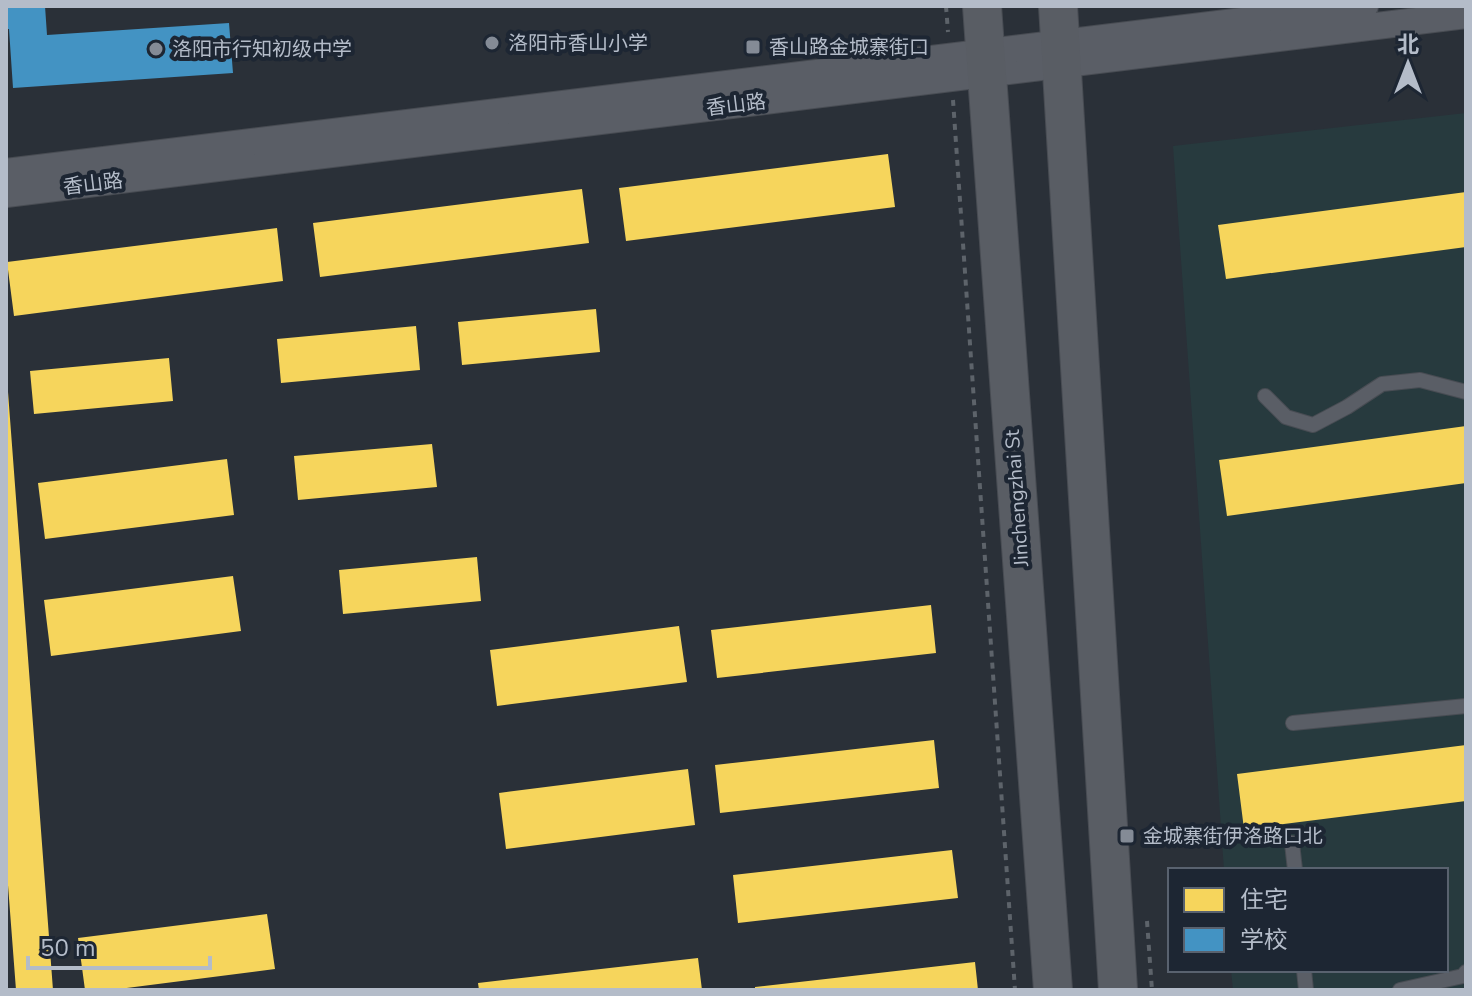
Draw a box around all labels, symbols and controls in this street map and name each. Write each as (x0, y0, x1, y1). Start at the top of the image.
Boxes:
north arrow (1368, 24, 1448, 104)
place label: 洛阳市香山小学 (508, 30, 648, 57)
text: 北 (1397, 30, 1419, 60)
marker: 洛阳市香山小学 (483, 34, 501, 52)
place label: 香山路金城寨街口 (769, 34, 929, 61)
place label: 洛阳市行知初级中学 (172, 36, 352, 63)
marker: 香山路金城寨街口 (744, 38, 762, 56)
marker: 洛阳市行知初级中学 (147, 40, 165, 58)
street label: 香山路 (705, 88, 767, 122)
street label: 香山路 (62, 167, 124, 201)
street label: Jinchengzhai St (999, 428, 1035, 568)
place label: 金城寨街伊洛路口北 (1143, 823, 1323, 850)
marker: 金城寨街伊洛路口北 (1118, 827, 1136, 845)
legend (1168, 868, 1448, 972)
text: 住宅 (1240, 884, 1288, 916)
scale bar (28, 920, 210, 970)
text: 学校 (1240, 924, 1288, 956)
text: 50 m (40, 932, 96, 964)

